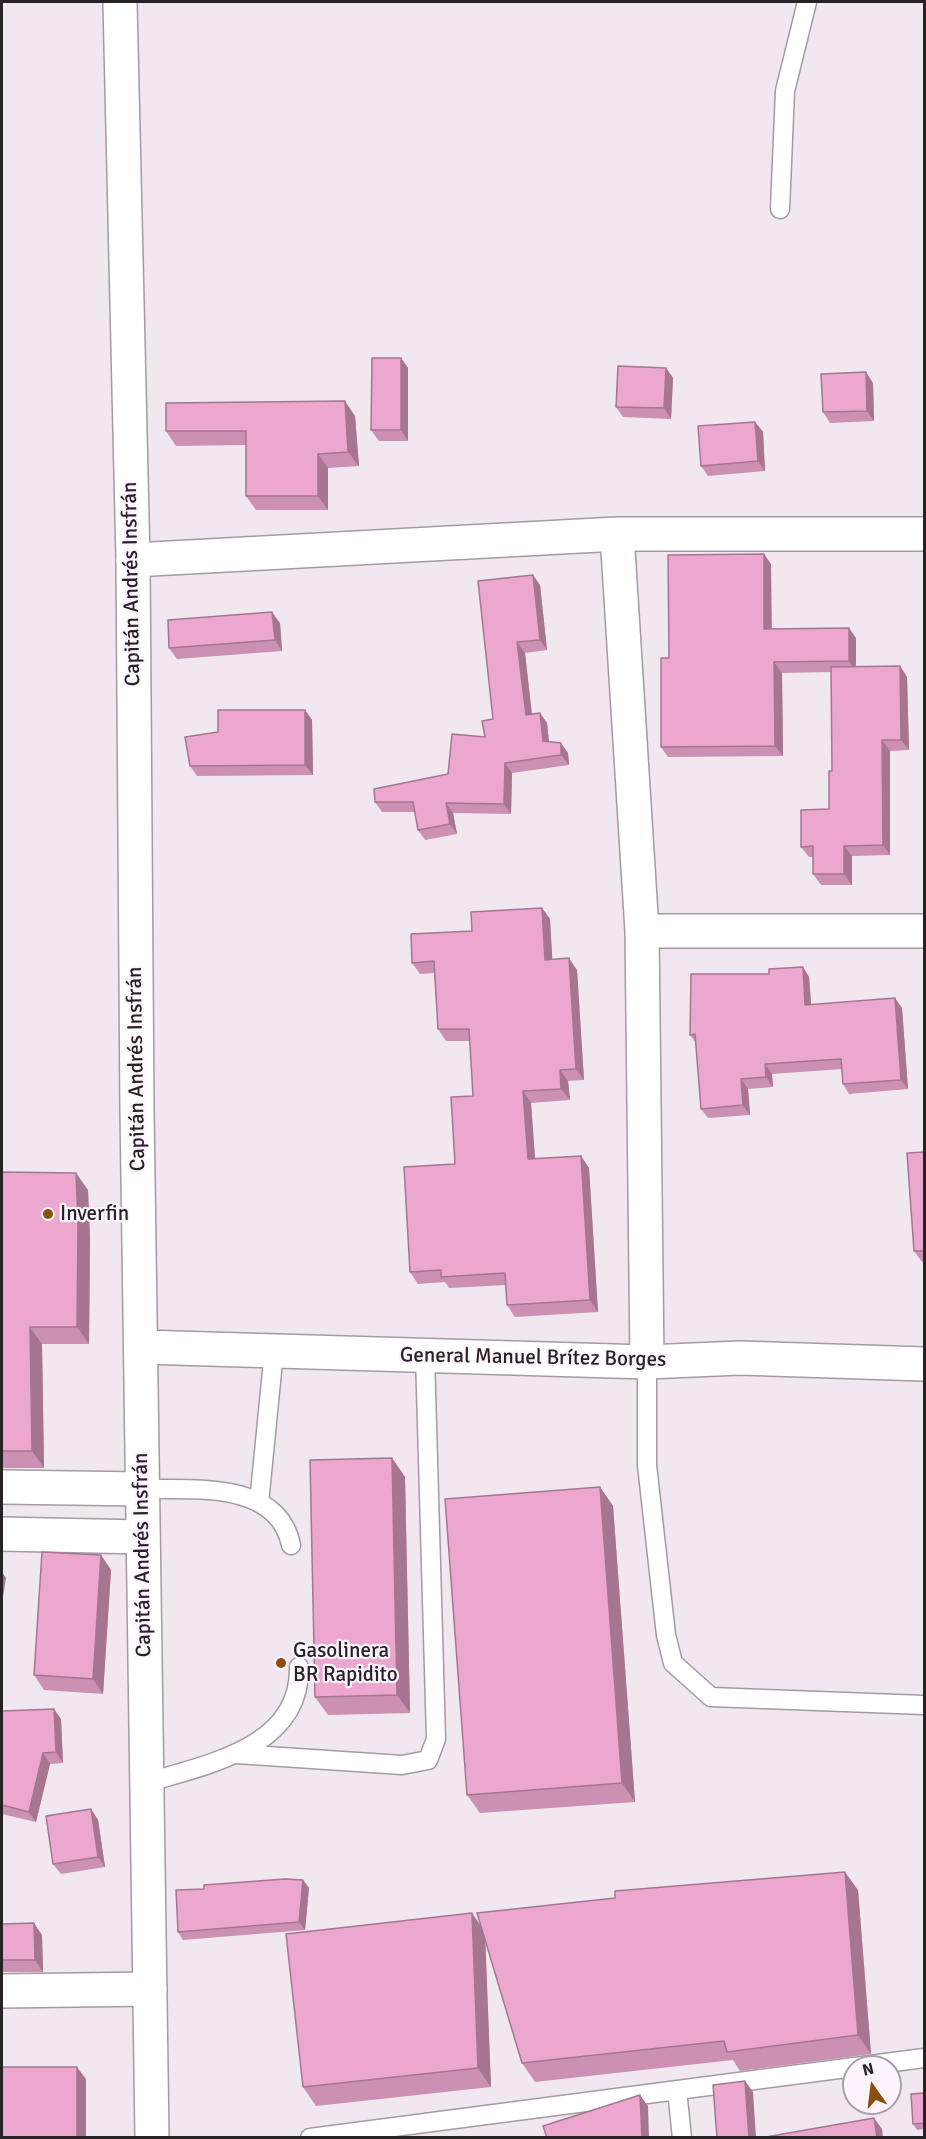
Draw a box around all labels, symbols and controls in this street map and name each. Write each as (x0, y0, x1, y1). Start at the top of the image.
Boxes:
street label: Capitán Andrés Insfrán (118, 481, 146, 687)
street label: Capitán Andrés Insfrán (123, 966, 151, 1172)
place label: Inverfin (60, 1201, 129, 1227)
marker: Inverfin (41, 1207, 55, 1221)
street label: General Manuel Brítez Borges (400, 1343, 666, 1373)
street label: Capitán Andrés Insfrán (129, 1452, 157, 1658)
place label: Gasolinera BR Rapidito (293, 1638, 398, 1688)
marker: Gasolinera BR Rapidito (274, 1656, 288, 1670)
north arrow (842, 2055, 902, 2115)
text: N (860, 2058, 876, 2081)

